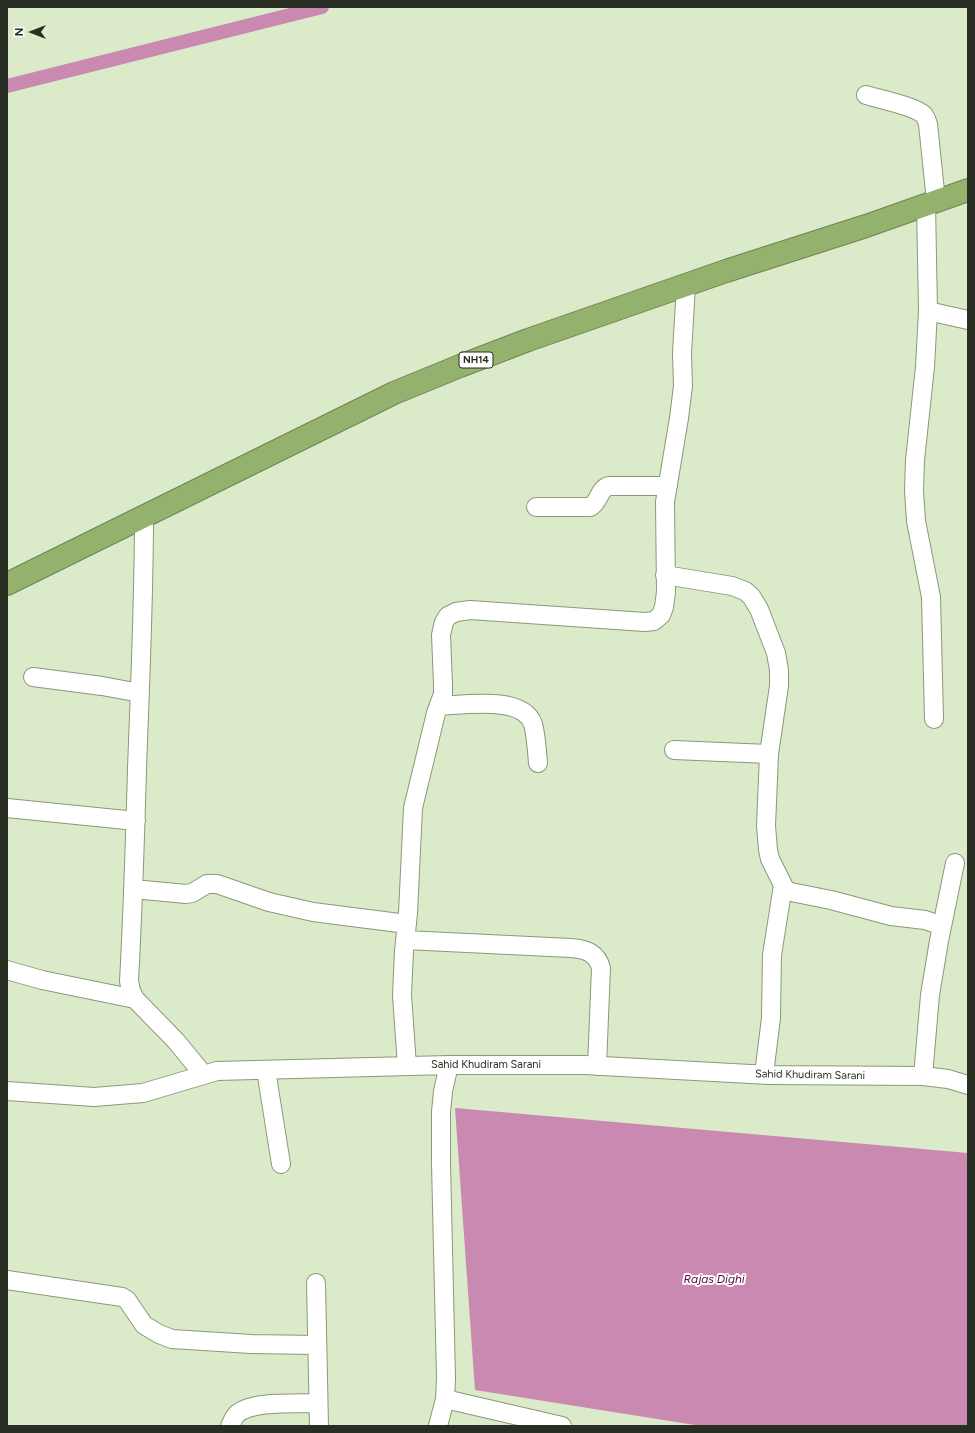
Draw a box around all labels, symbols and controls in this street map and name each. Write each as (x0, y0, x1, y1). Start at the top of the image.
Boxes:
north arrow (12, 12, 52, 52)
text: N (13, 28, 26, 36)
road number: NH14 (459, 352, 493, 368)
street label: Sahid Khudiram Sarani (431, 1058, 541, 1072)
street label: Sahid Khudiram Sarani (755, 1067, 865, 1083)
water label: Rajas Dighi (684, 1272, 744, 1286)

